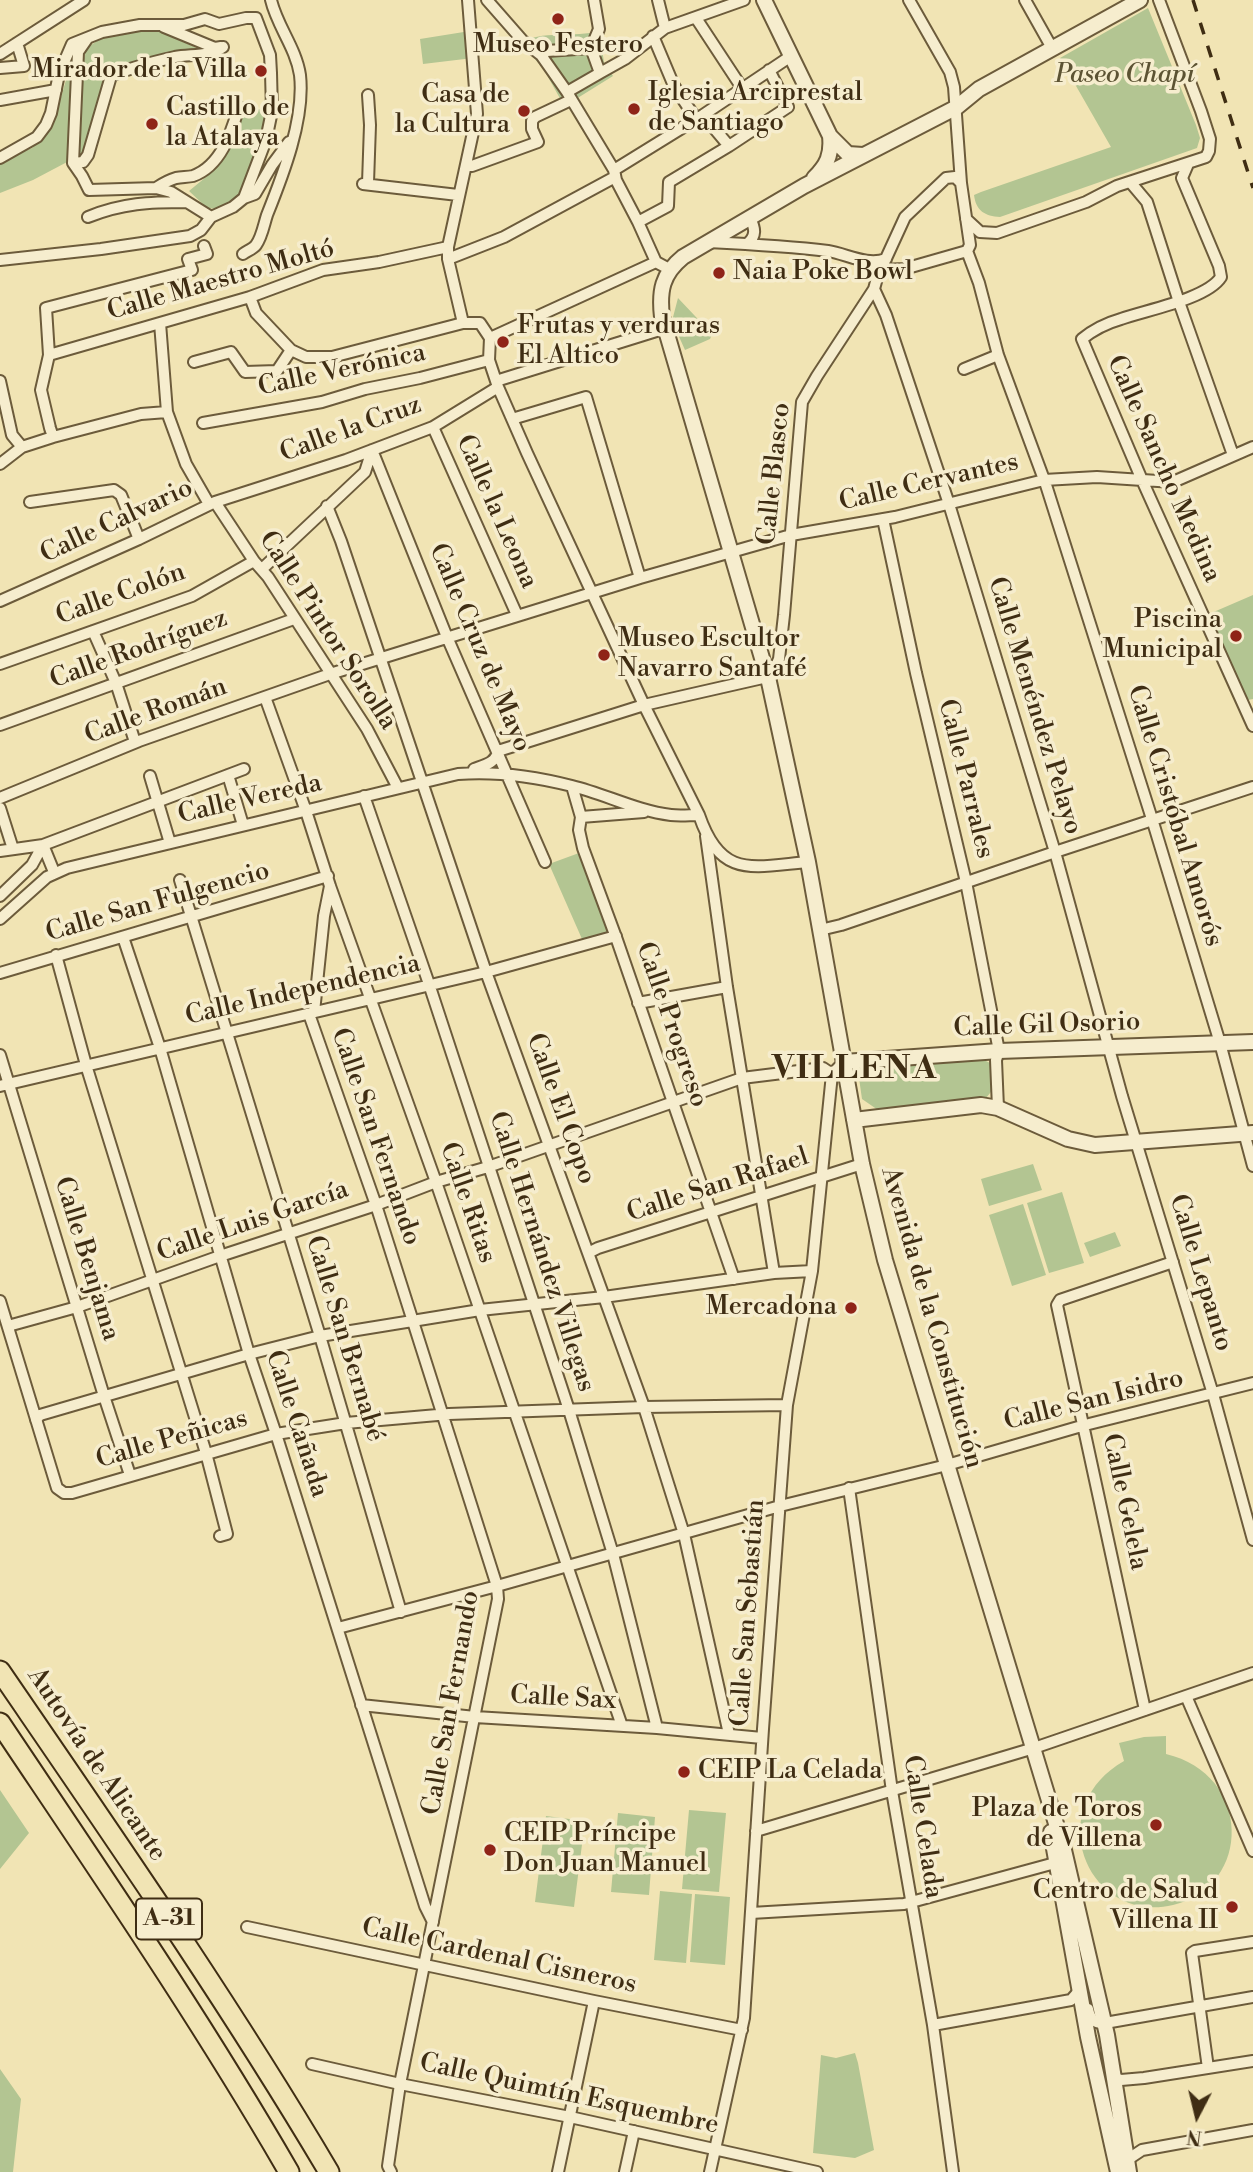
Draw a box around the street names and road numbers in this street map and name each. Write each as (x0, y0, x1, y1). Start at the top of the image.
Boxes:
street label: Calle Maestro Moltó (104, 234, 338, 328)
street label: Calle Verónica (255, 338, 429, 404)
street label: Calle Sancho Medina (1099, 351, 1227, 587)
street label: Calle la Cruz (276, 390, 426, 470)
street label: Calle Blasco (752, 401, 798, 547)
street label: Calle la Leona (448, 430, 544, 594)
street label: Calle Cervantes (836, 447, 1022, 519)
street label: Calle Calvario (36, 473, 198, 571)
street label: Calle Pintor Sorolla (251, 526, 403, 736)
street label: Calle Cruz de Mayo (421, 539, 537, 757)
street label: Calle Colón (52, 557, 190, 633)
street label: Calle Menéndez Pelayo (980, 574, 1088, 838)
street label: Calle Rodríguez (46, 603, 232, 697)
street label: Calle Román (81, 672, 231, 752)
street label: Calle Cristóbal Amorós (1119, 682, 1229, 950)
street label: Calle Parrales (930, 696, 1000, 862)
street label: Calle Vereda (175, 768, 325, 832)
street label: Calle San Fulgencio (43, 856, 273, 950)
street label: Calle Progreso (628, 938, 714, 1112)
street label: Calle Independencia (183, 949, 423, 1033)
street label: Calle Gil Osorio (953, 1007, 1141, 1045)
street label: Calle San Fernando (323, 1024, 427, 1250)
street label: Calle El Copo (518, 1029, 602, 1189)
street label: Calle Hernández Villegas (481, 1108, 601, 1396)
street label: Calle Ritas (432, 1139, 502, 1267)
street label: Calle San Rafael (623, 1142, 813, 1230)
street label: Avenida de la Constitución (873, 1164, 989, 1472)
street label: Calle Benjama (46, 1173, 126, 1345)
street label: Calle Luis García (153, 1175, 353, 1269)
street label: Calle Lepanto (1161, 1191, 1239, 1355)
street label: Calle San Bernabé (298, 1232, 390, 1446)
street label: Calle Cañada (258, 1347, 334, 1501)
street label: Calle San Isidro (1001, 1364, 1187, 1438)
street label: Calle Peñicas (93, 1404, 251, 1476)
street label: Calle Gelela (1094, 1431, 1154, 1573)
street label: Calle San Sebastián (725, 1498, 773, 1728)
street label: Calle San Fernando (417, 1588, 487, 1818)
street label: Autovía de Alicante (20, 1662, 172, 1868)
street label: Calle Sax (509, 1681, 617, 1717)
street label: Calle Celada (895, 1753, 949, 1901)
road number: A-31 (136, 1898, 202, 1940)
street label: Calle Cardenal Cisneros (359, 1913, 639, 2001)
street label: Calle Quimtín Esquembre (417, 2048, 721, 2142)

